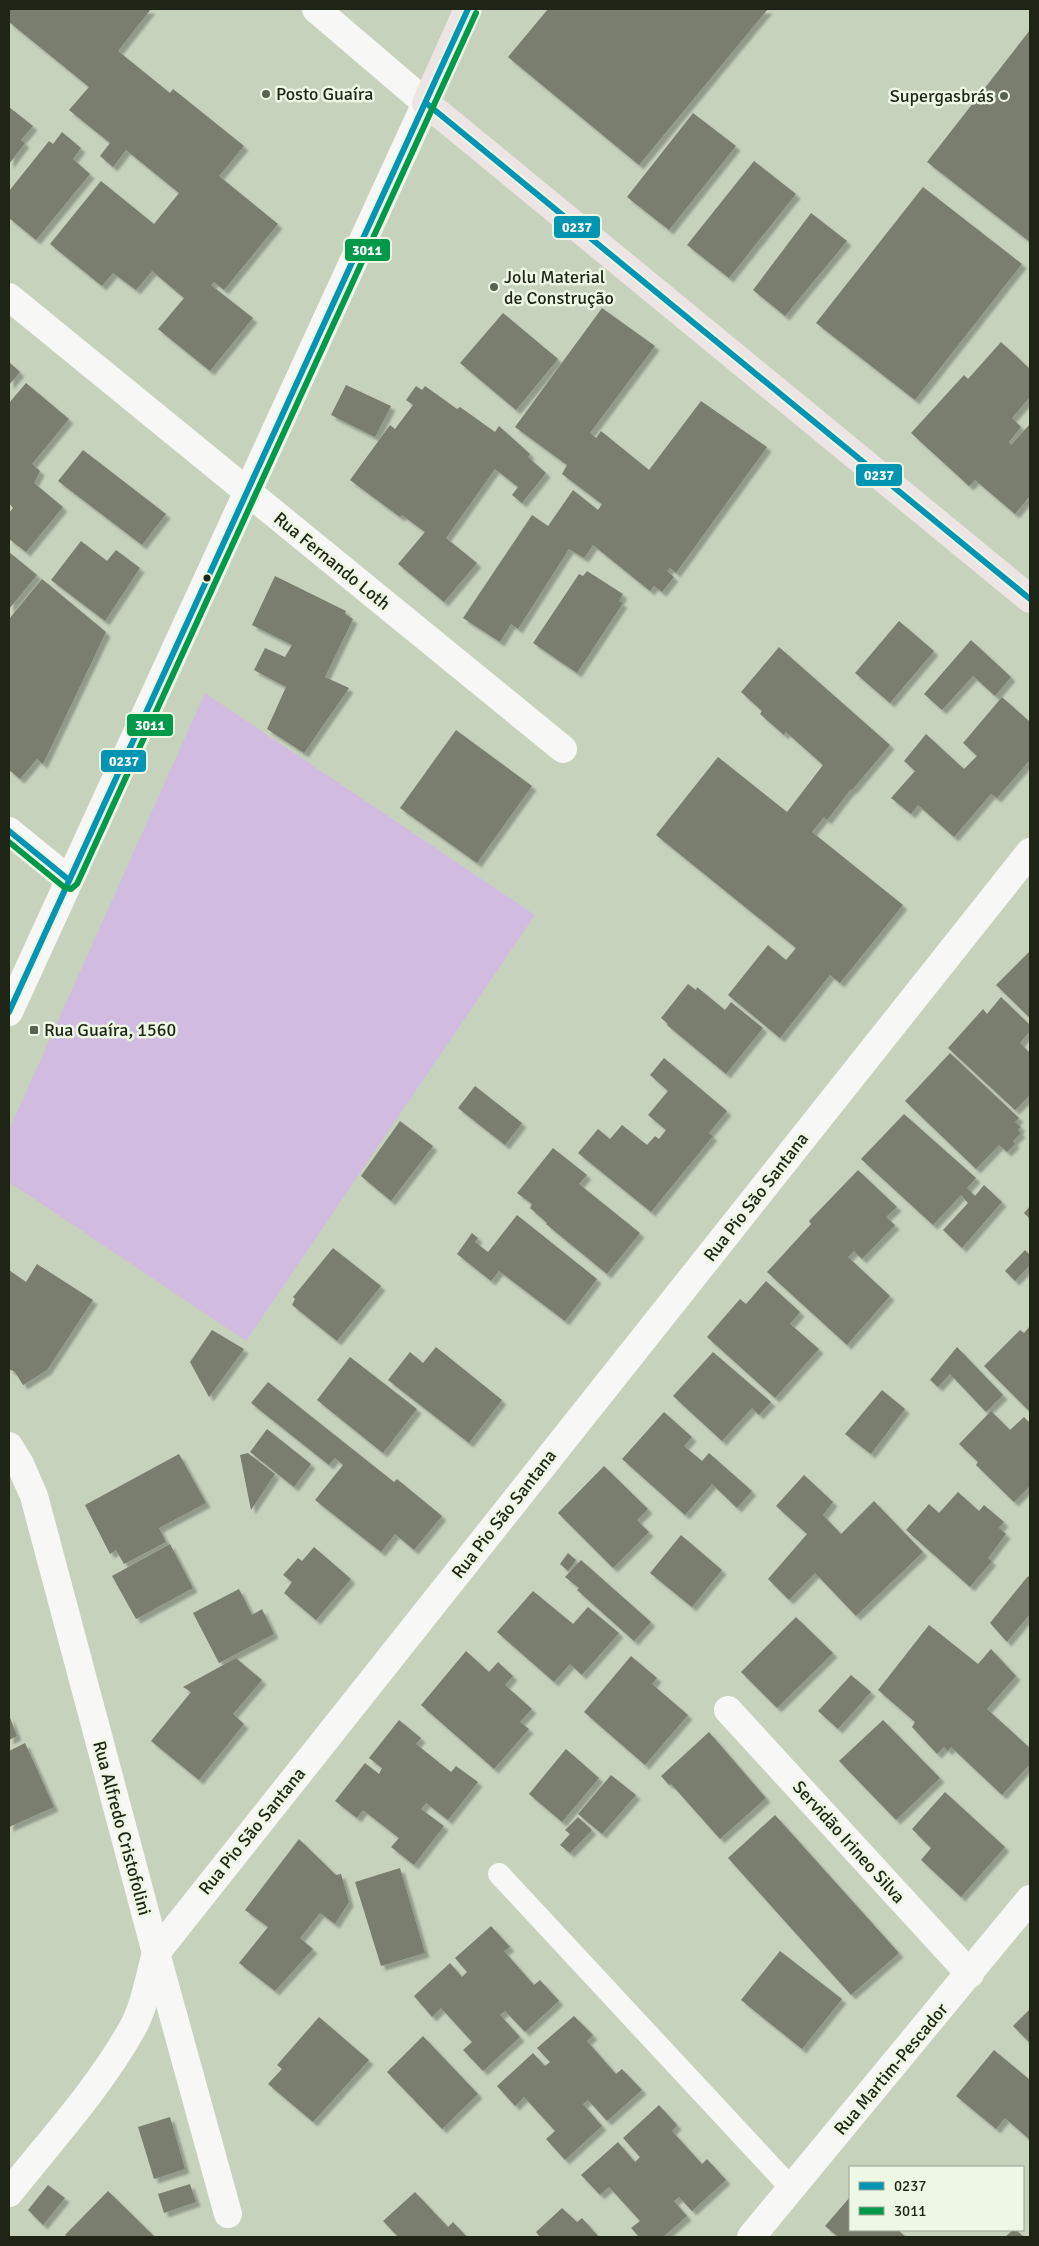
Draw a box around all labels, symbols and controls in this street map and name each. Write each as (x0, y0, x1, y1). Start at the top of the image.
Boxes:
place label: Posto Guaíra (276, 83, 374, 105)
place label: Supergasbrás (890, 85, 994, 107)
marker: Posto Guaíra (260, 88, 272, 100)
marker: Supergasbrás (998, 90, 1010, 102)
line badge: 0237 (553, 215, 601, 239)
text: 0237 (562, 219, 593, 236)
line badge: 3011 (344, 238, 391, 262)
text: 3011 (352, 242, 383, 259)
place label: Jolu Material de Construção (504, 266, 614, 309)
marker: Jolu Material de Construção (488, 281, 500, 293)
line badge: 0237 (855, 463, 903, 487)
text: 0237 (864, 467, 895, 484)
street label: Rua Fernando Loth (269, 507, 395, 615)
unlabelled marker (202, 573, 212, 583)
line badge: 3011 (126, 713, 174, 737)
text: 3011 (135, 717, 166, 734)
line badge: 0237 (100, 749, 147, 773)
text: 0237 (109, 753, 140, 770)
place label: Rua Guaíra, 1560 (44, 1019, 176, 1041)
marker: Rua Guaíra, 1560 (28, 1024, 40, 1036)
street label: Rua Pio São Santana (699, 1128, 813, 1266)
street label: Rua Pio São Santana (447, 1445, 561, 1583)
street label: Rua Alfredo Cristofolini (88, 1738, 156, 1918)
street label: Rua Pio São Santana (194, 1763, 310, 1899)
street label: Servidão Irineo Silva (788, 1776, 910, 1908)
street label: Rua Martim-Pescador (829, 1998, 953, 2140)
legend (849, 2166, 1024, 2231)
text: 0237 (894, 2177, 926, 2195)
text: 3011 (894, 2202, 926, 2220)

